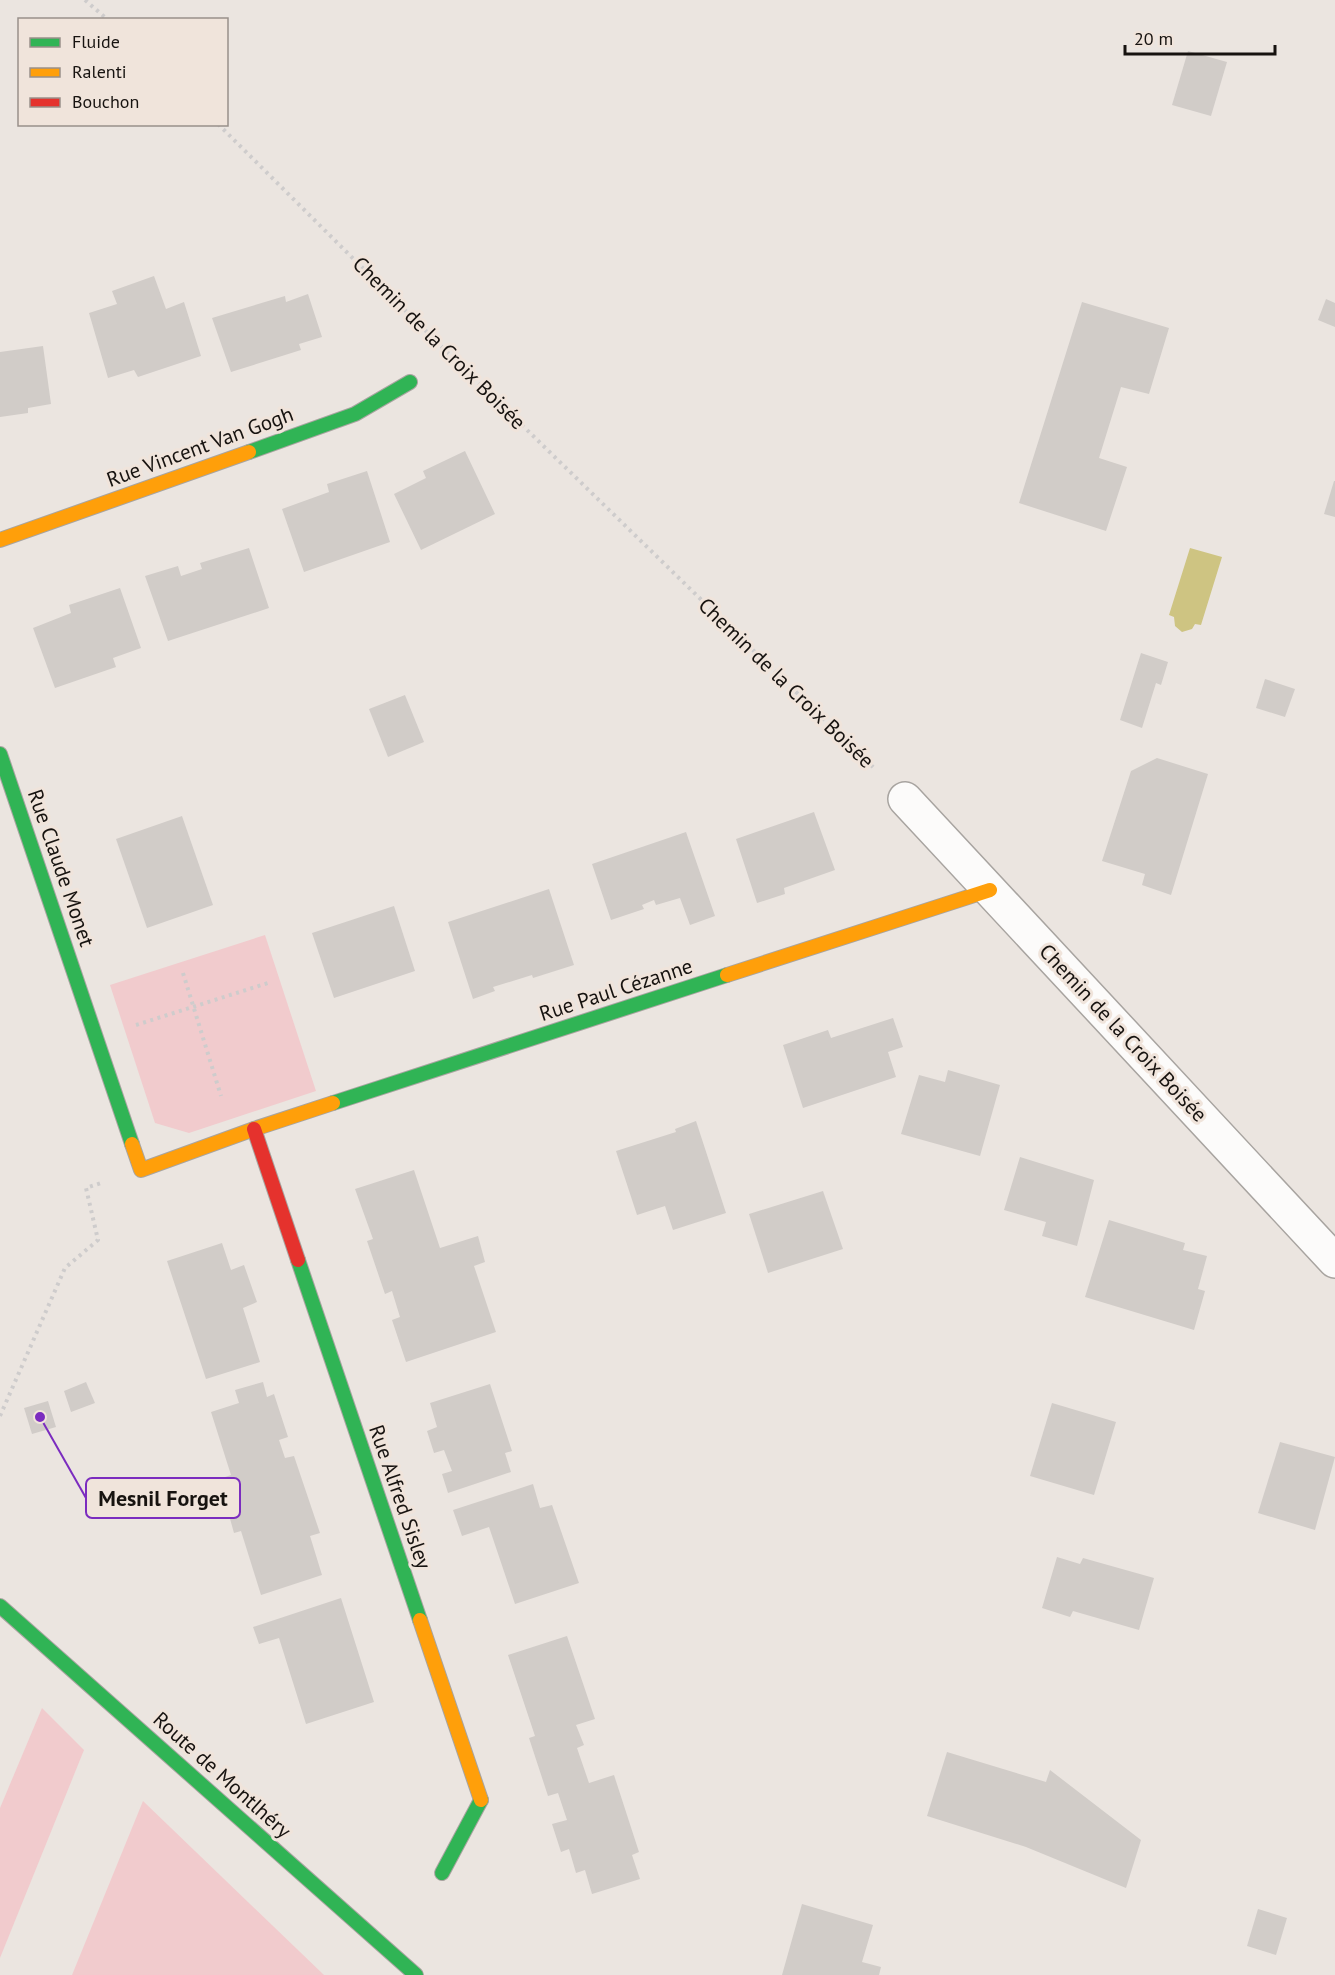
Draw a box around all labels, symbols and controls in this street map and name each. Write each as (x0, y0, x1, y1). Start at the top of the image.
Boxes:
legend (18, 18, 228, 126)
scale bar (1125, 18, 1275, 56)
text: 20 m (1134, 27, 1173, 50)
text: Fluide (72, 30, 120, 53)
text: Ralenti (72, 60, 127, 83)
text: Bouchon (72, 90, 139, 113)
street label: Chemin de la Croix Boisée (347, 250, 532, 435)
street label: Rue Vincent Van Gogh (103, 400, 297, 493)
street label: Chemin de la Croix Boisée (693, 592, 880, 774)
street label: Rue Claude Monet (22, 786, 101, 950)
street label: Chemin de la Croix Boisée (1034, 938, 1213, 1128)
street label: Rue Paul Cézanne (536, 952, 696, 1027)
street label: Rue Alfred Sisley (363, 1421, 438, 1573)
callout: Mesnil Forget (86, 1478, 240, 1518)
text: Mesnil Forget (98, 1484, 228, 1512)
street label: Route de Montlhéry (148, 1706, 297, 1844)

